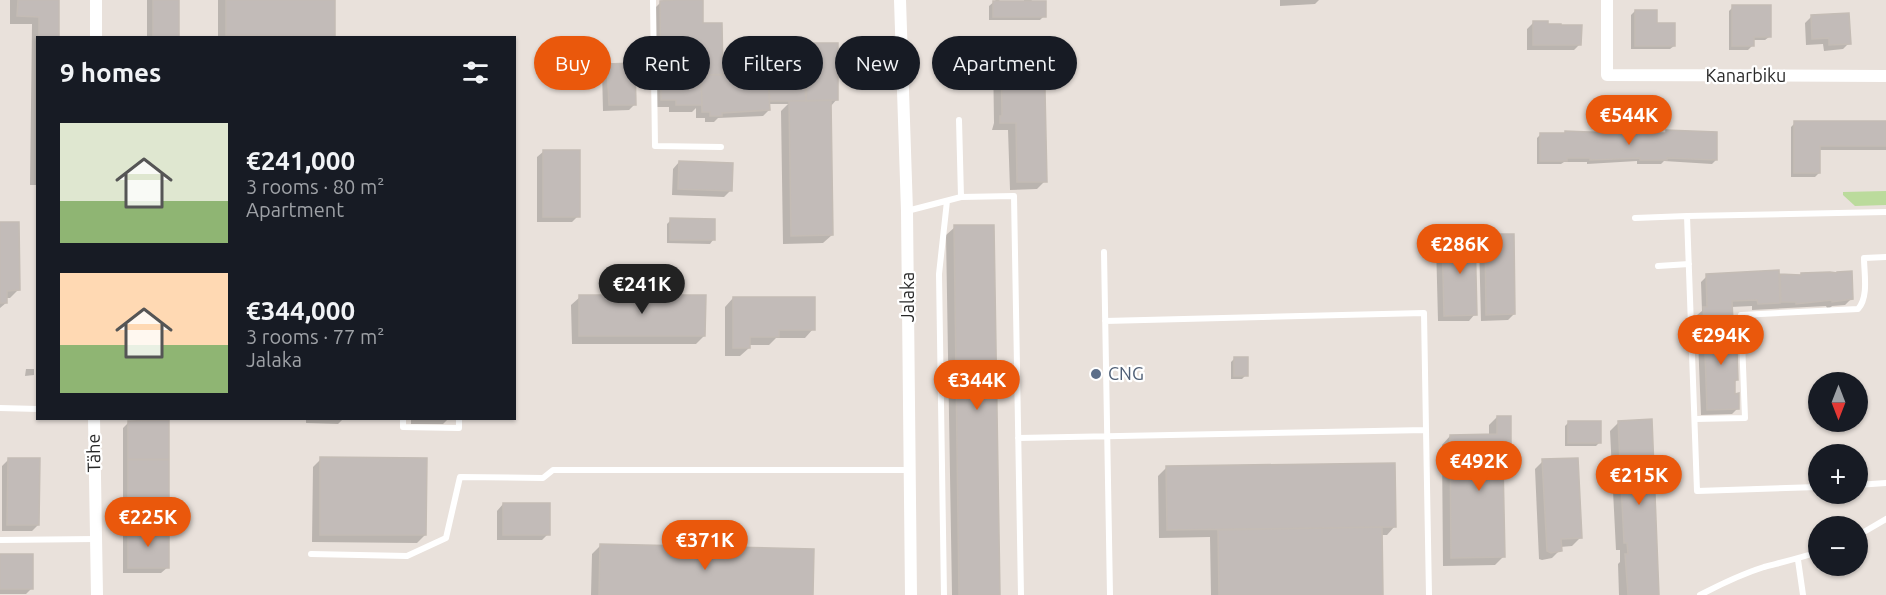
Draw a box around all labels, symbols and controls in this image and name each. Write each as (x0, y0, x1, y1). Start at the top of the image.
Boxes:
chip: Buy (534, 36, 611, 90)
chip: Rent (623, 36, 710, 90)
chip: Filters (722, 36, 823, 90)
chip: New (835, 36, 920, 90)
chip: Apartment (932, 36, 1077, 90)
icon: filters (459, 56, 492, 89)
text: 9 homes (60, 58, 161, 87)
street label: Kanarbiku (1706, 65, 1786, 85)
pin: €544K (1587, 95, 1671, 146)
text: €544K (1600, 103, 1658, 126)
text: €241,000 (246, 146, 355, 175)
icon: home (108, 147, 180, 219)
text: 3 rooms · 80 m² (246, 175, 384, 198)
text: Apartment (246, 198, 344, 221)
pin: €286K (1418, 224, 1502, 275)
text: €286K (1431, 232, 1489, 255)
pin: €241K (600, 264, 684, 315)
text: €241K (613, 272, 671, 295)
street label: Jalaka (897, 272, 917, 322)
text: €344,000 (246, 296, 355, 325)
icon: home (108, 297, 180, 369)
pin: €294K (1679, 315, 1763, 366)
text: €294K (1692, 323, 1750, 346)
text: 3 rooms · 77 m² (246, 325, 384, 348)
text: Jalaka (246, 348, 302, 371)
pin: €344K (935, 360, 1019, 411)
place label: CNG (1108, 363, 1144, 383)
marker: CNG (1089, 367, 1103, 381)
text: €344K (948, 368, 1006, 391)
north arrow (1808, 372, 1868, 432)
map controls (1808, 372, 1868, 576)
street label: Tähe (83, 433, 103, 473)
pin: €492K (1437, 441, 1521, 492)
button: + (1808, 444, 1868, 504)
text: €492K (1450, 449, 1508, 472)
pin: €215K (1597, 455, 1681, 506)
text: €215K (1610, 463, 1668, 486)
pin: €225K (106, 497, 190, 548)
text: €225K (119, 505, 177, 528)
button: − (1808, 516, 1868, 576)
pin: €371K (663, 520, 747, 571)
text: €371K (676, 528, 734, 551)

